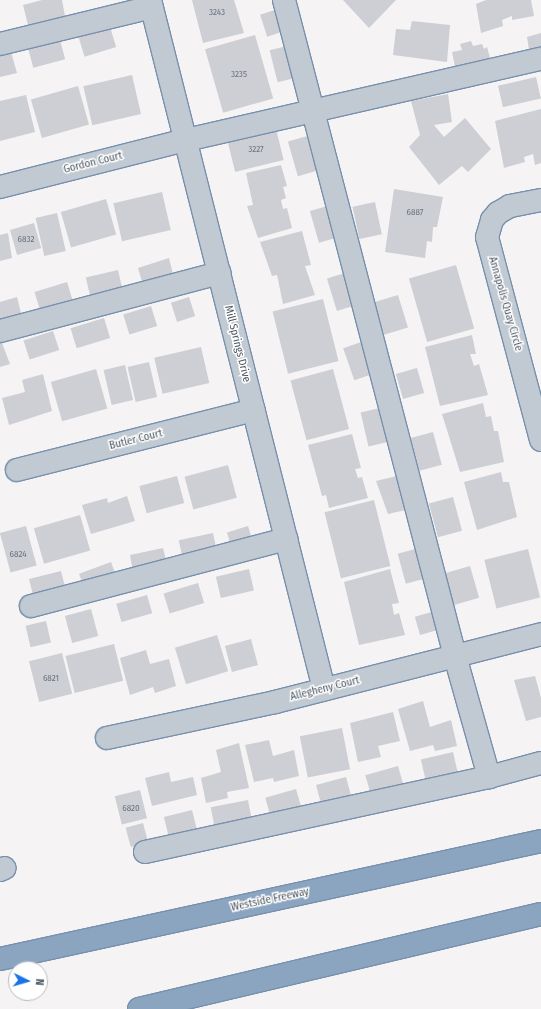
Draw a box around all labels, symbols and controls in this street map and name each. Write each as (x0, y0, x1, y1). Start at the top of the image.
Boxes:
house number: 3243 (209, 7, 225, 17)
house number: 3235 (231, 69, 247, 79)
house number: 3227 (248, 144, 264, 154)
street label: Gordon Court (62, 149, 124, 177)
house number: 6887 (407, 207, 423, 217)
house number: 6832 (18, 234, 34, 244)
street label: Annapolis Quay Circle (485, 255, 525, 353)
street label: Mill Springs Drive (221, 304, 253, 384)
street label: Butler Court (108, 427, 164, 453)
house number: 6824 (9, 549, 27, 559)
house number: 6821 (43, 673, 59, 683)
street label: Allegheny Court (289, 674, 361, 704)
house number: 6820 (122, 803, 140, 813)
street label: Westside Freeway (230, 885, 310, 915)
north arrow (8, 961, 48, 1001)
text: N (33, 978, 46, 986)

